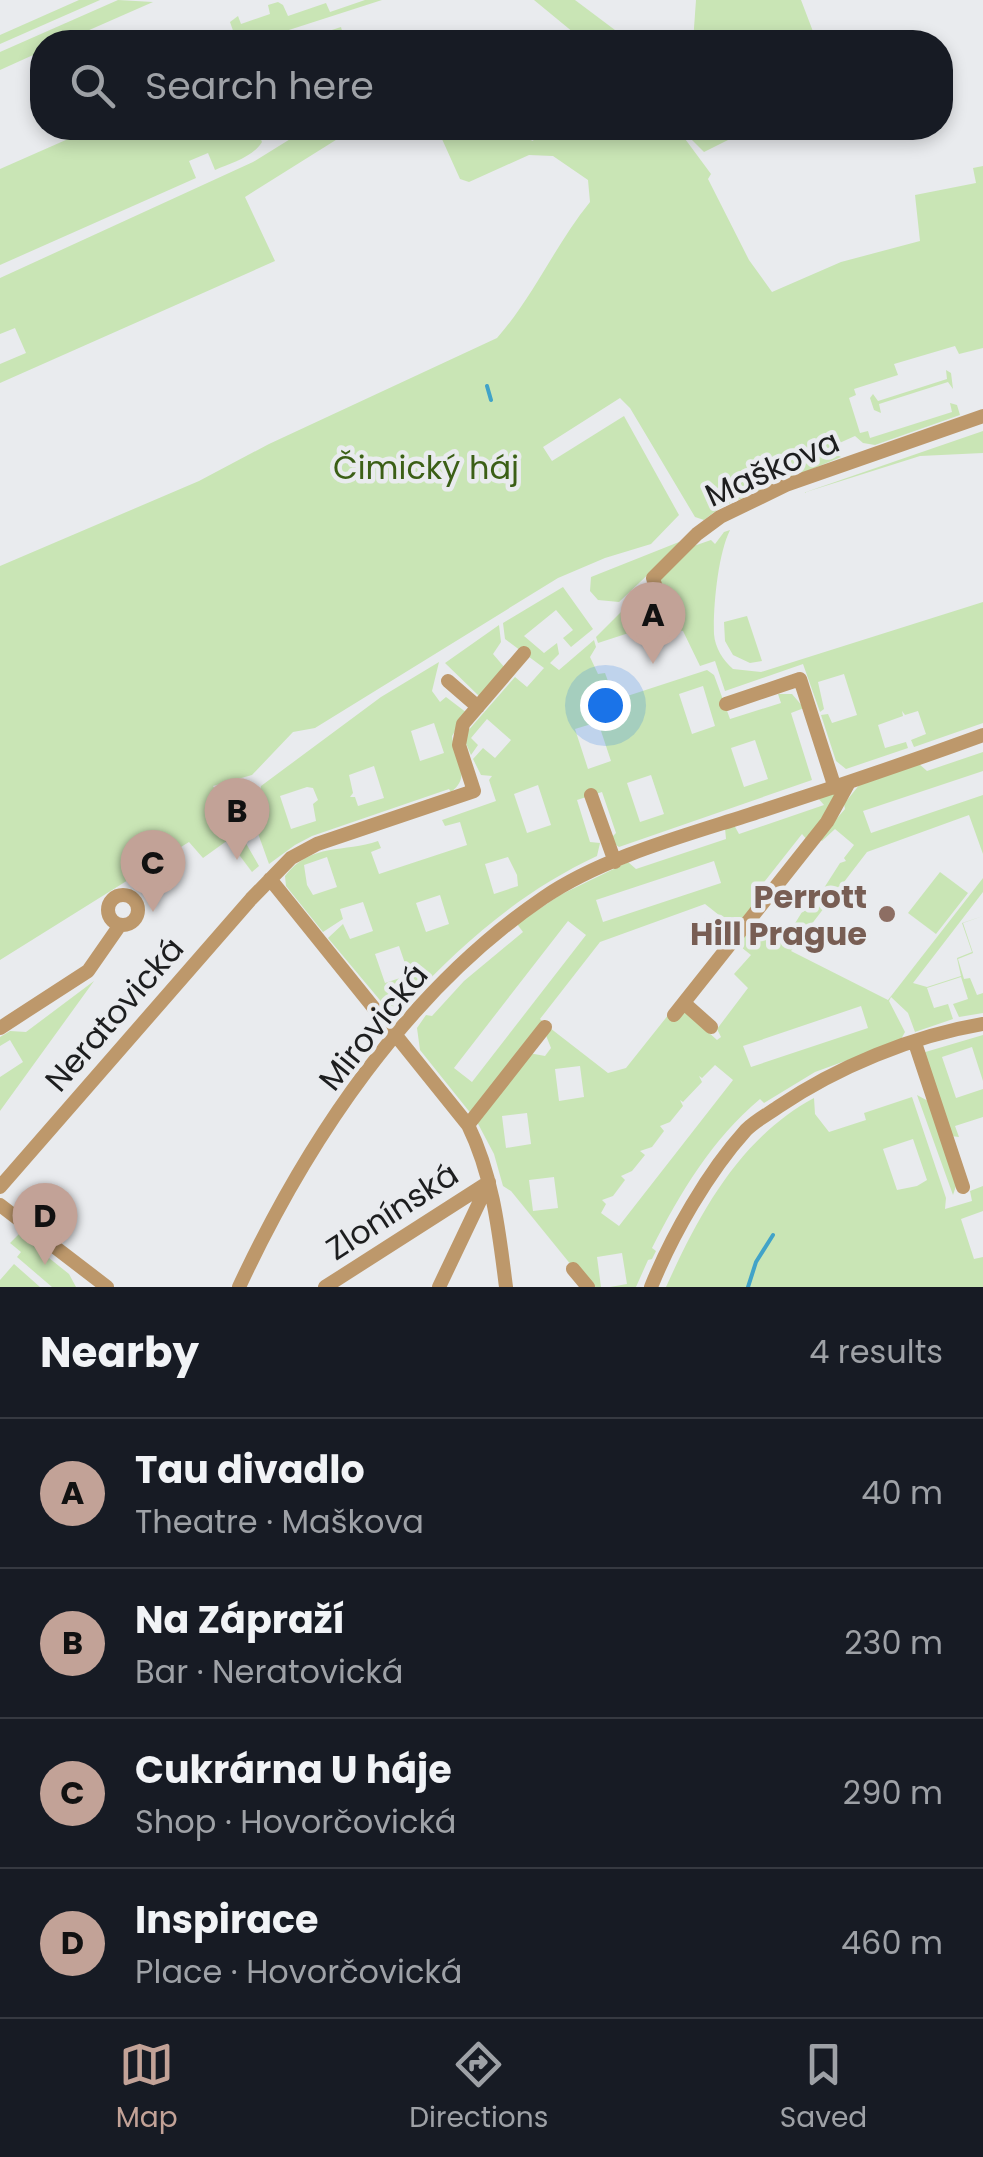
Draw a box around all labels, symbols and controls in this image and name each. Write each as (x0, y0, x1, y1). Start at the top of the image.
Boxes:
search box (30, 30, 953, 140)
icon: search (65, 58, 120, 113)
text: Search here (145, 59, 374, 112)
street label: Maškova (698, 418, 846, 518)
park label: Čimický háj (333, 445, 519, 490)
pin: A (620, 582, 686, 664)
your location (580, 680, 631, 731)
pin: B (204, 778, 270, 860)
pin: C (120, 830, 186, 912)
place label: Perrott Hill Prague (690, 874, 867, 956)
marker: Perrott Hill Prague (876, 903, 898, 925)
street label: Neratovická (34, 927, 194, 1101)
street label: Mirovická (308, 954, 438, 1100)
street label: Zlonínská (317, 1151, 467, 1271)
pin: D (12, 1182, 78, 1265)
text: Nearby (40, 1323, 199, 1382)
text: 4 results (809, 1329, 943, 1374)
text: Tau divadlo (135, 1443, 365, 1496)
text: A (61, 1470, 84, 1515)
text: 40 m (861, 1470, 943, 1515)
text: Theatre · Maškova (135, 1499, 424, 1544)
text: Na Zápraží (135, 1593, 345, 1646)
text: B (62, 1620, 83, 1665)
text: 230 m (844, 1620, 943, 1665)
text: Bar · Neratovická (135, 1649, 403, 1694)
text: Cukrárna U háje (135, 1743, 452, 1796)
text: C (60, 1770, 85, 1815)
text: 290 m (843, 1770, 943, 1815)
text: Shop · Hovorčovická (135, 1799, 457, 1844)
text: Inspirace (135, 1893, 319, 1946)
text: D (61, 1920, 84, 1965)
text: 460 m (841, 1920, 943, 1965)
text: Place · Hovorčovická (135, 1949, 462, 1994)
tab: Map (116, 2037, 178, 2139)
tab: Directions (409, 2037, 548, 2139)
tab: Saved (780, 2037, 867, 2139)

